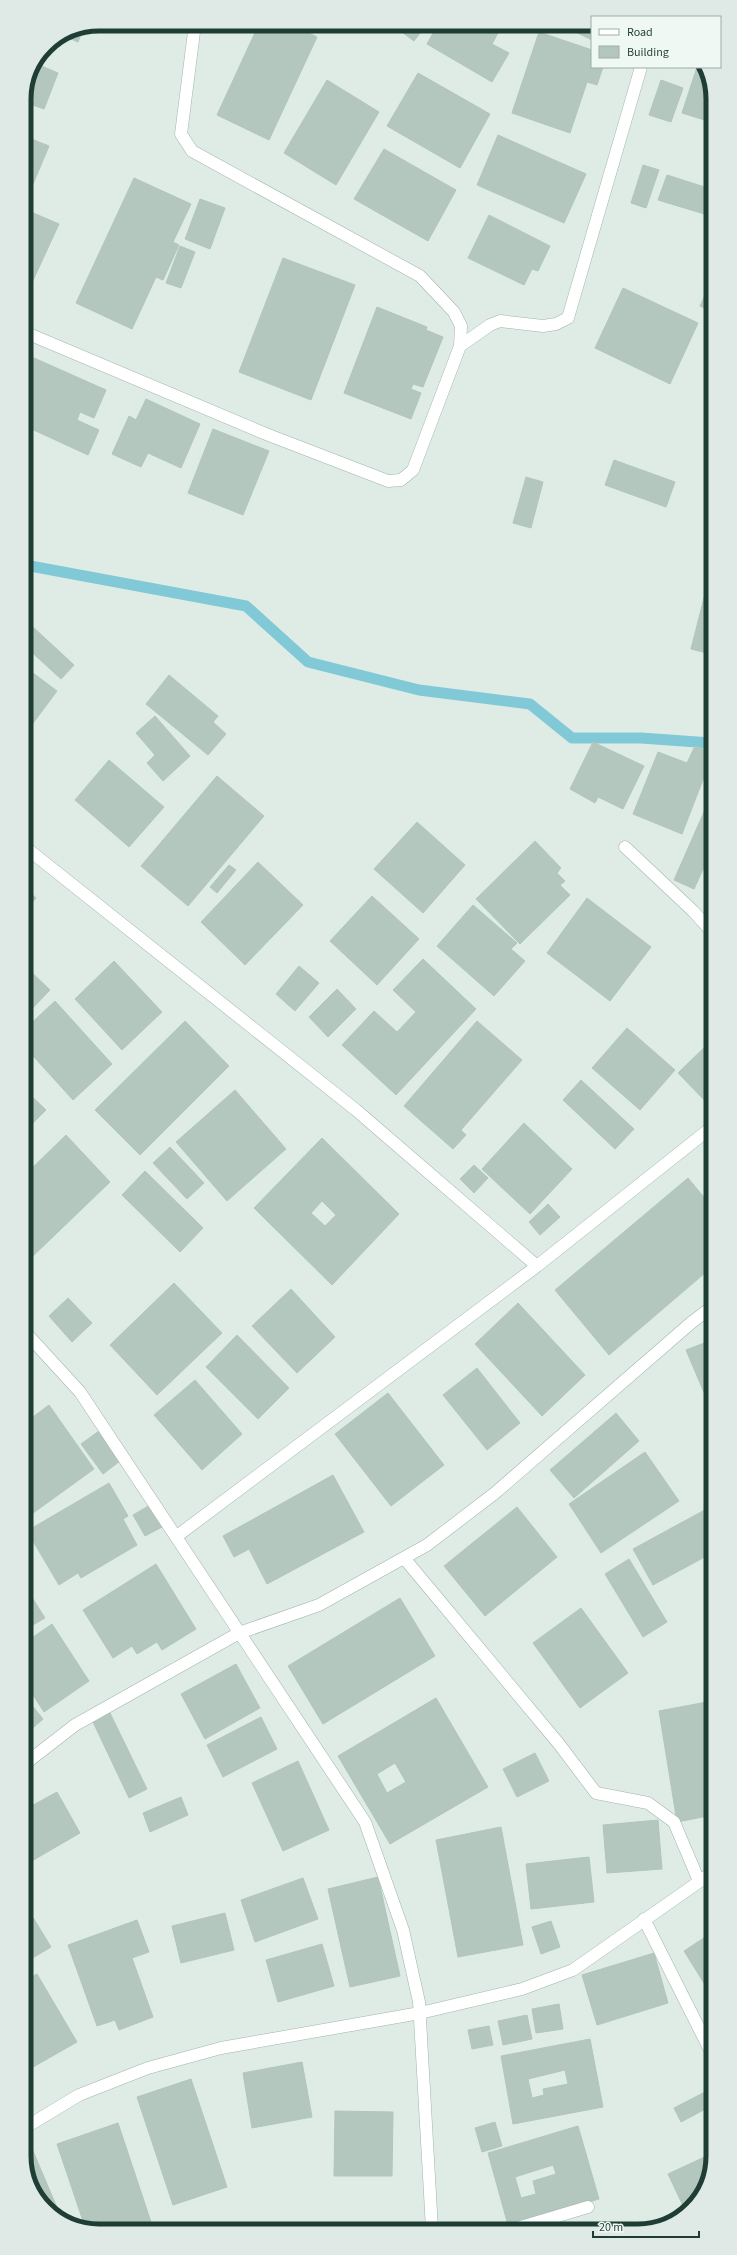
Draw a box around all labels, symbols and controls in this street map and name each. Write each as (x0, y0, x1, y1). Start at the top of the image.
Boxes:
legend (591, 16, 721, 68)
text: Road (627, 24, 653, 41)
text: Building (627, 44, 669, 61)
scale bar (593, 2213, 699, 2239)
text: 20 m (599, 2219, 623, 2236)

